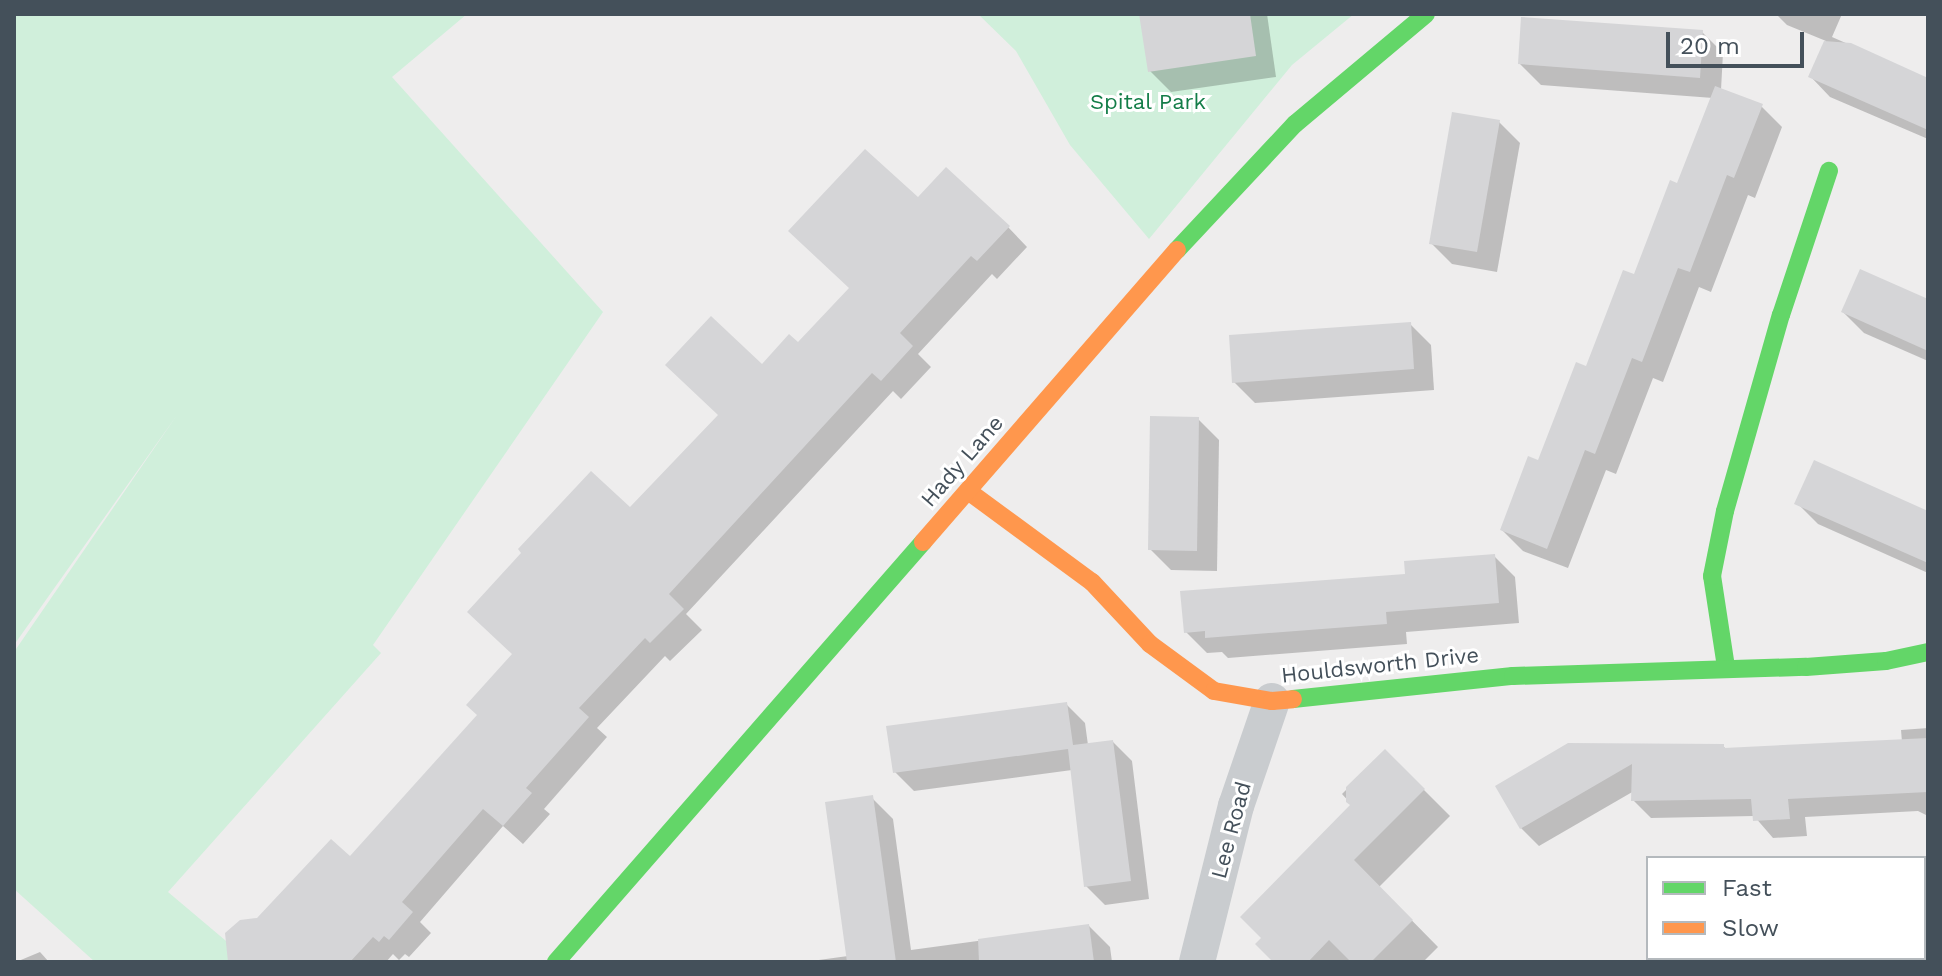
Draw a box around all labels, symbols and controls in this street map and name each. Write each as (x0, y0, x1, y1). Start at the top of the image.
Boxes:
scale bar (1670, 16, 1808, 66)
text: 20 m (1680, 32, 1740, 60)
park label: Spital Park (1090, 89, 1206, 115)
street label: Hady Lane (915, 410, 1009, 512)
street label: Houldsworth Drive (1280, 641, 1480, 689)
street label: Lee Road (1205, 779, 1257, 881)
legend (1646, 856, 1926, 960)
text: Fast (1722, 874, 1772, 902)
text: Slow (1722, 914, 1779, 942)

